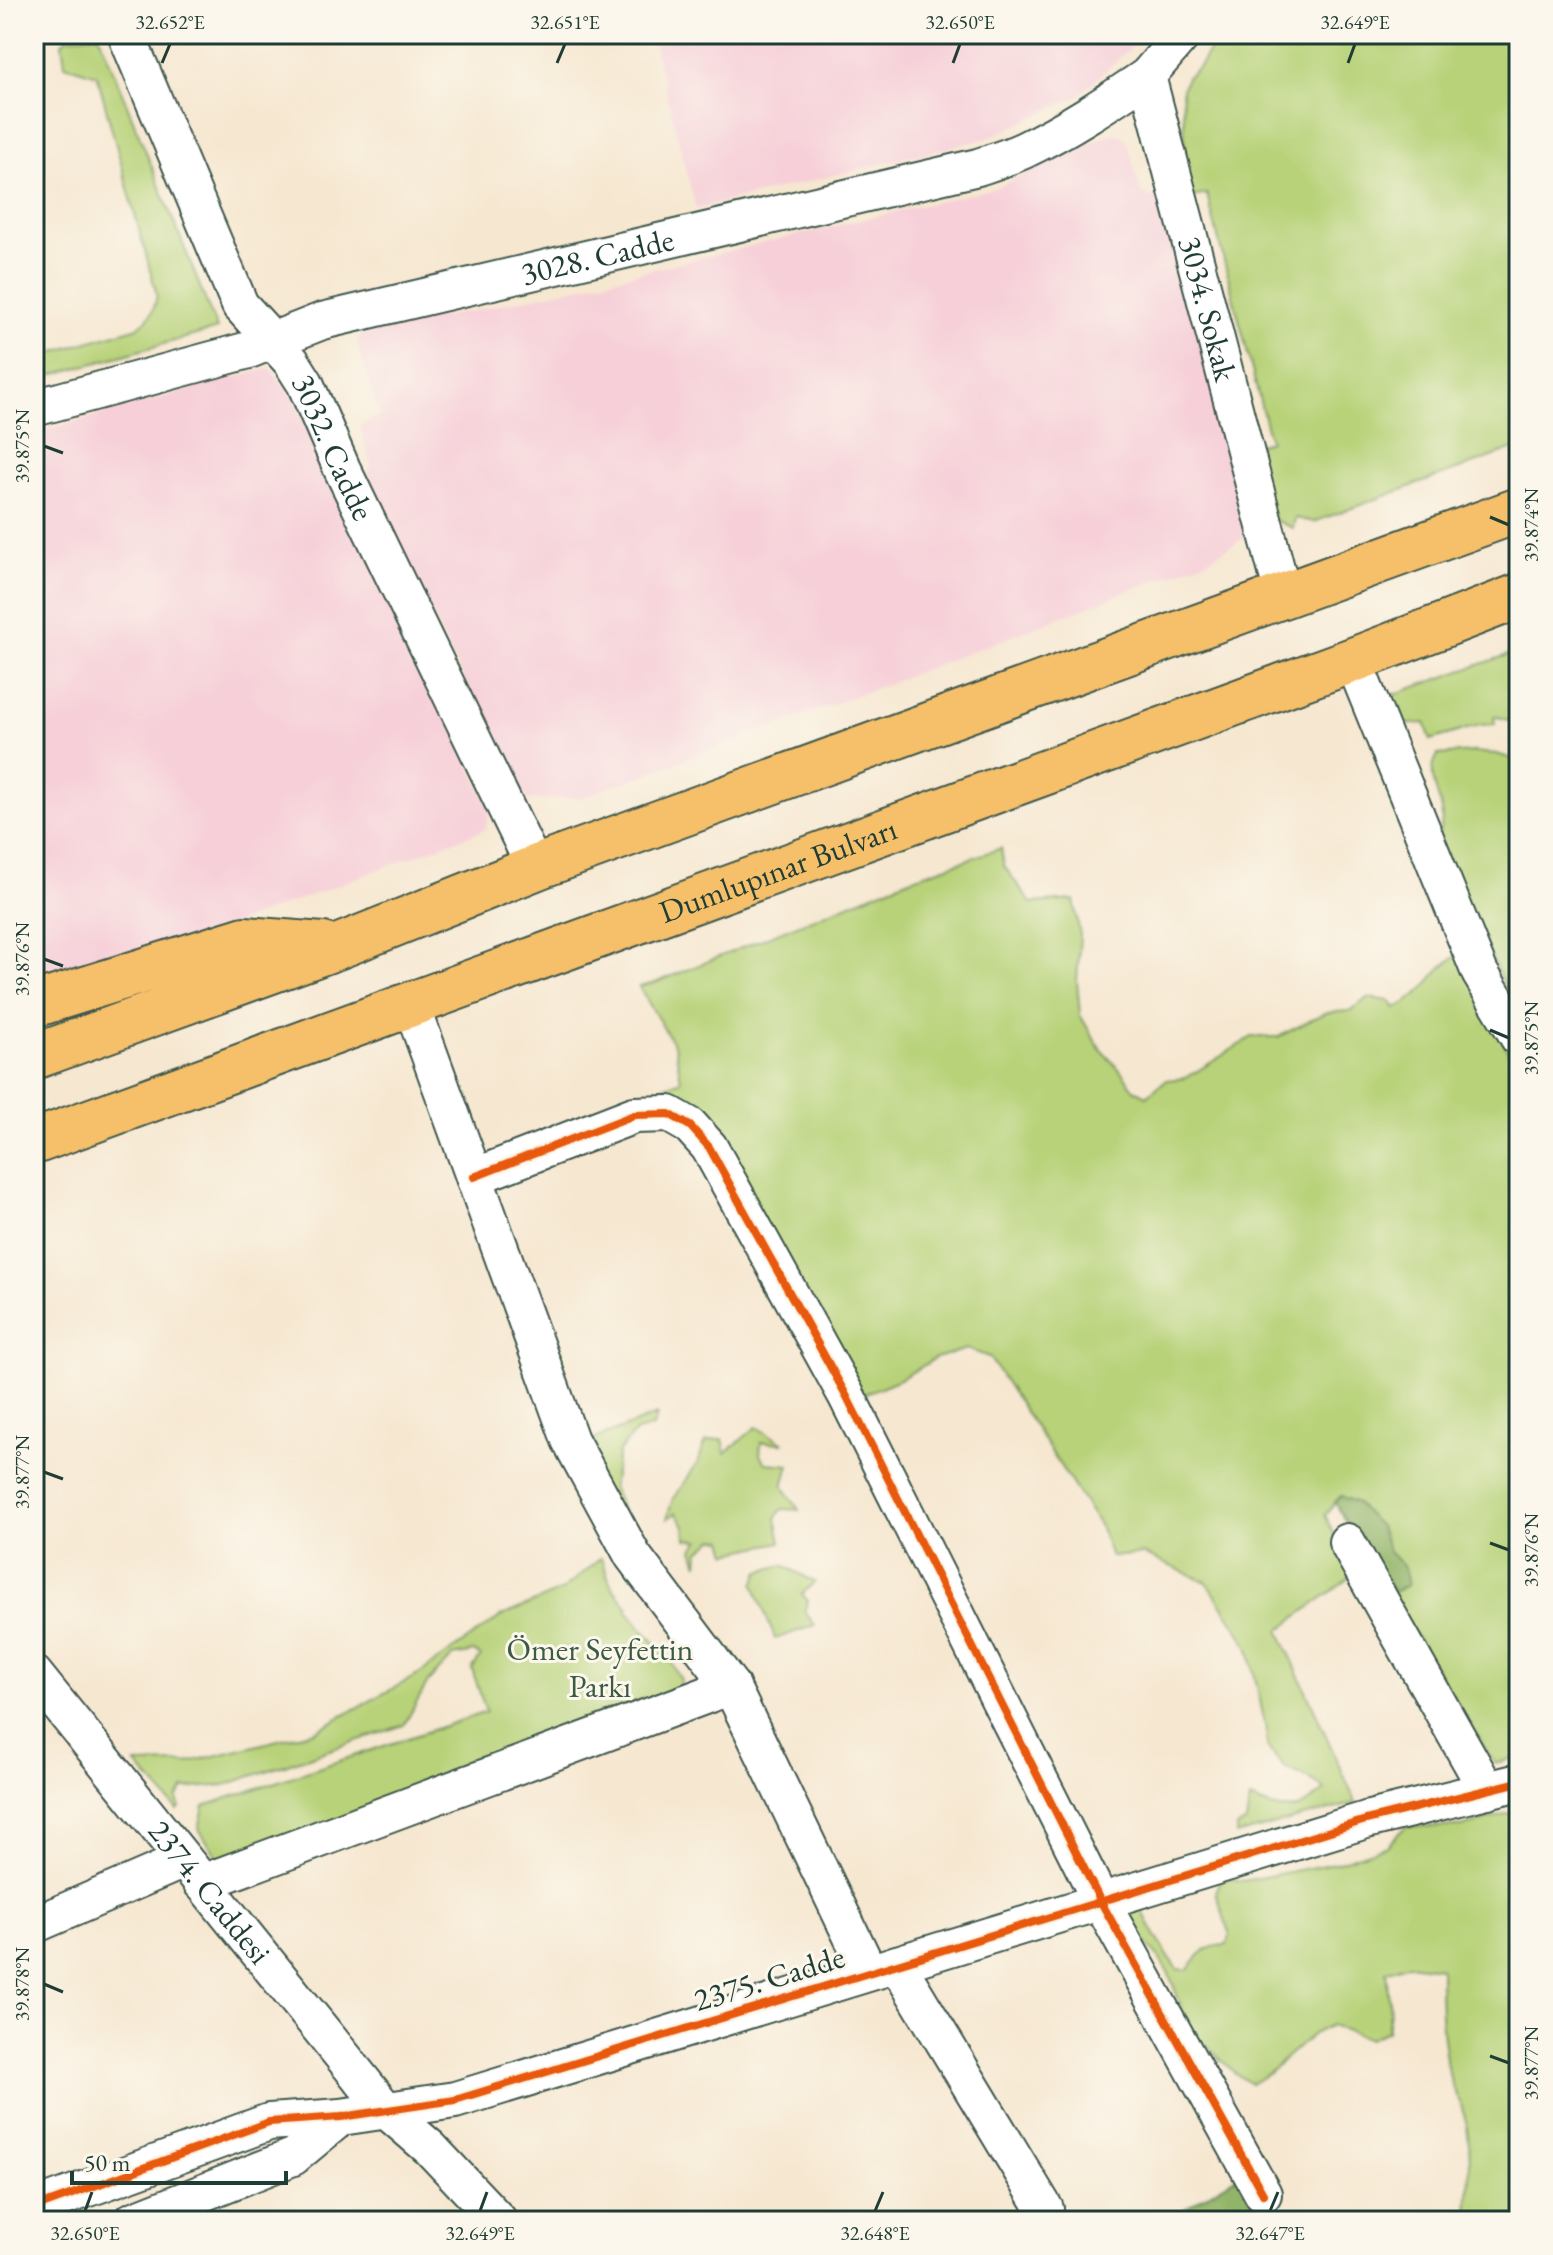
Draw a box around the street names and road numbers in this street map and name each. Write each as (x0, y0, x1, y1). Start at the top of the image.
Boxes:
street label: 3028. Cadde (517, 218, 678, 295)
street label: 3034. Sokak (1169, 232, 1247, 387)
street label: 3032. Cadde (283, 368, 385, 527)
street label: Dumlupınar Bulvarı (653, 807, 903, 933)
street label: 2374. Caddesi (139, 1811, 281, 1973)
street label: 2375. Cadde (688, 1935, 850, 2021)

